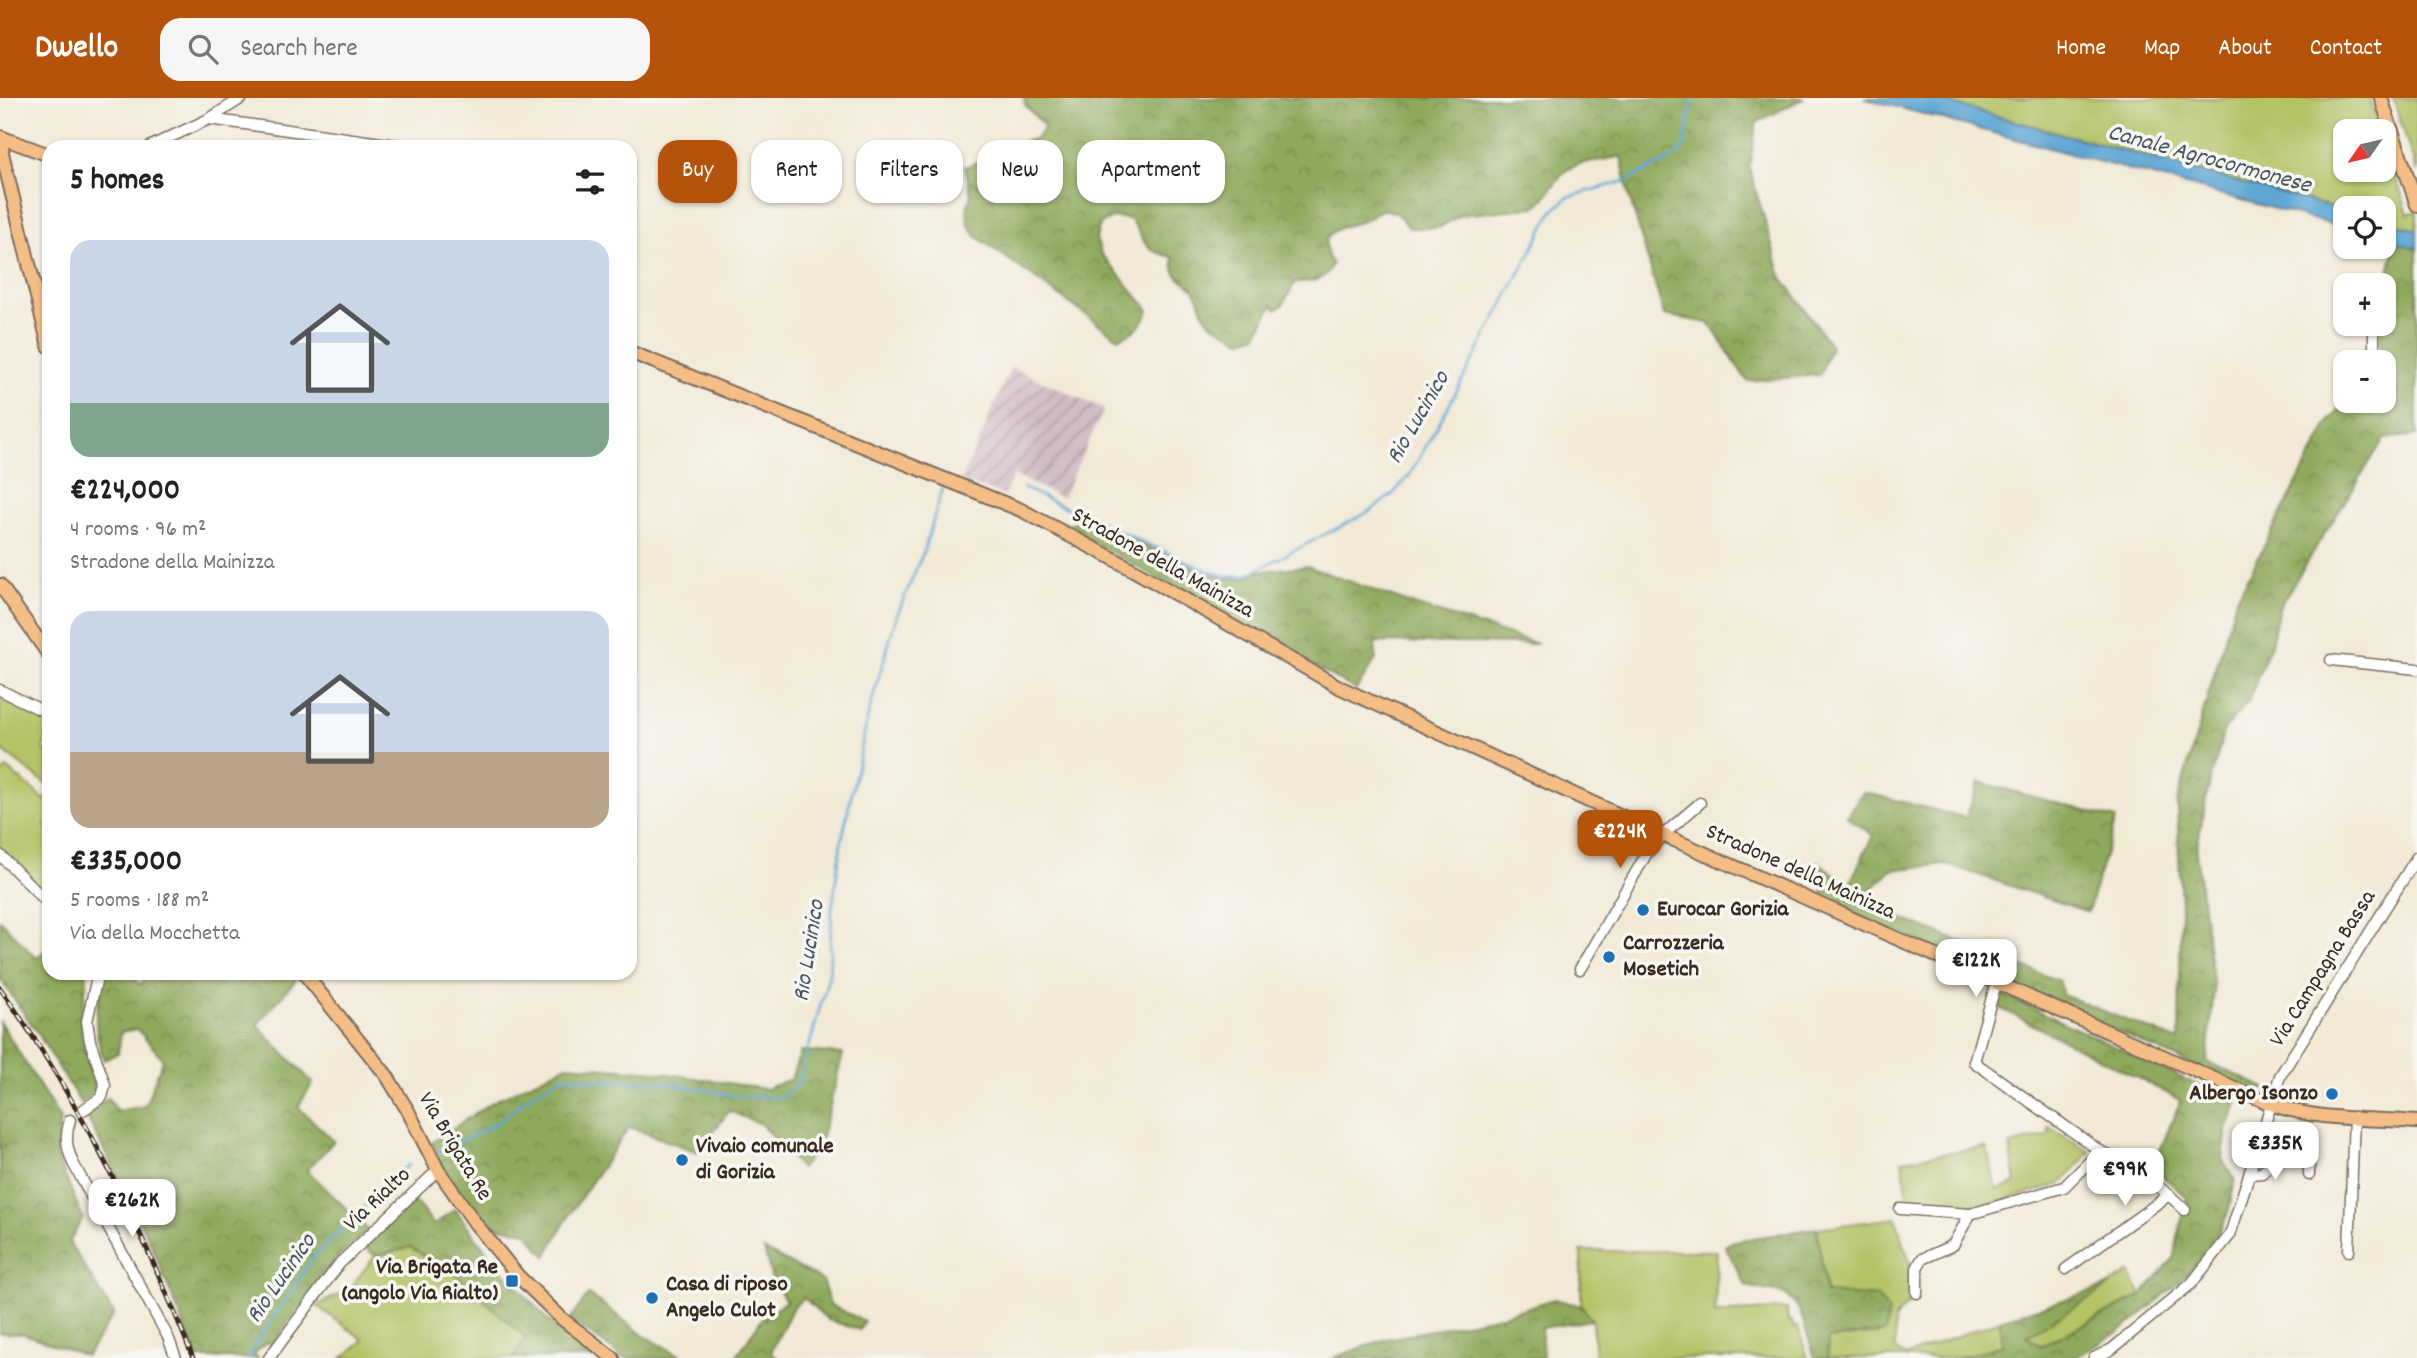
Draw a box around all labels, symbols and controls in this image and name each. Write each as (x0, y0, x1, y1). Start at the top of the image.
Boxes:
search box (160, 18, 650, 81)
text: Dwello (35, 26, 118, 73)
icon: search (184, 30, 222, 68)
text: Search here (240, 31, 358, 68)
text: Home (2056, 32, 2106, 66)
text: Map (2144, 32, 2180, 66)
text: About (2218, 32, 2272, 66)
text: Contact (2310, 32, 2382, 66)
water label: Canale Agrocormonese (2104, 117, 2316, 204)
north arrow (2333, 119, 2396, 182)
map controls (2333, 119, 2396, 413)
chip: Buy (658, 140, 737, 203)
chip: Rent (751, 140, 842, 203)
chip: Filters (856, 140, 963, 203)
chip: New (977, 140, 1063, 203)
chip: Apartment (1077, 140, 1225, 203)
text: 5 homes (70, 161, 164, 204)
icon: filters (571, 163, 609, 201)
button: locate (2333, 196, 2396, 259)
button: + (2333, 273, 2396, 336)
icon: home (277, 285, 403, 411)
button: − (2333, 350, 2396, 413)
water label: Rio Lucinico (1379, 364, 1460, 471)
text: €224,000 (70, 471, 180, 514)
street label: Stradone della Mainizza (1065, 500, 1260, 629)
text: 4 rooms · 96 m² (70, 514, 206, 547)
text: Stradone della Mainizza (70, 547, 274, 580)
icon: home (277, 656, 403, 782)
pin: €224K (1571, 810, 1669, 870)
text: €224K (1593, 816, 1647, 849)
street label: Stradone della Mainizza (1700, 816, 1901, 930)
text: €335,000 (70, 842, 182, 885)
street label: Via Campagna Bassa (2263, 883, 2386, 1054)
text: 5 rooms · 188 m² (70, 885, 209, 918)
place label: Eurocar Gorizia (1657, 894, 1789, 927)
water label: Rio Lucinico (785, 897, 835, 1004)
marker: Eurocar Gorizia (1635, 902, 1651, 918)
text: Via della Mocchetta (70, 918, 240, 951)
place label: Carrozzeria Mosetich (1623, 928, 1725, 987)
pin: €122K (1927, 940, 2025, 999)
text: €122K (1952, 945, 2000, 978)
marker: Carrozzeria Mosetich (1601, 949, 1617, 965)
place label: Albergo Isonzo (2189, 1078, 2318, 1111)
street label: Via Brigata Re (409, 1086, 499, 1208)
marker: Albergo Isonzo (2324, 1086, 2340, 1102)
pin: €335K (2226, 1122, 2324, 1182)
text: €335K (2248, 1128, 2302, 1161)
place label: Vivaio comunale di Gorizia (696, 1131, 834, 1190)
pin: €99K (2084, 1148, 2166, 1208)
marker: Vivaio comunale di Gorizia (674, 1152, 690, 1168)
text: €99K (2103, 1154, 2147, 1187)
street label: Via Rialto (337, 1160, 419, 1240)
pin: €262K (83, 1180, 181, 1239)
text: €262K (105, 1185, 159, 1218)
water label: Rio Lucinico (239, 1226, 326, 1331)
place label: Via Brigata Re (angolo Via Rialto) (342, 1252, 498, 1311)
place label: Casa di riposo Angelo Culot (666, 1269, 788, 1328)
marker: Via Brigata Re (angolo Via Rialto) (504, 1273, 520, 1289)
marker: Casa di riposo Angelo Culot (644, 1290, 660, 1306)

